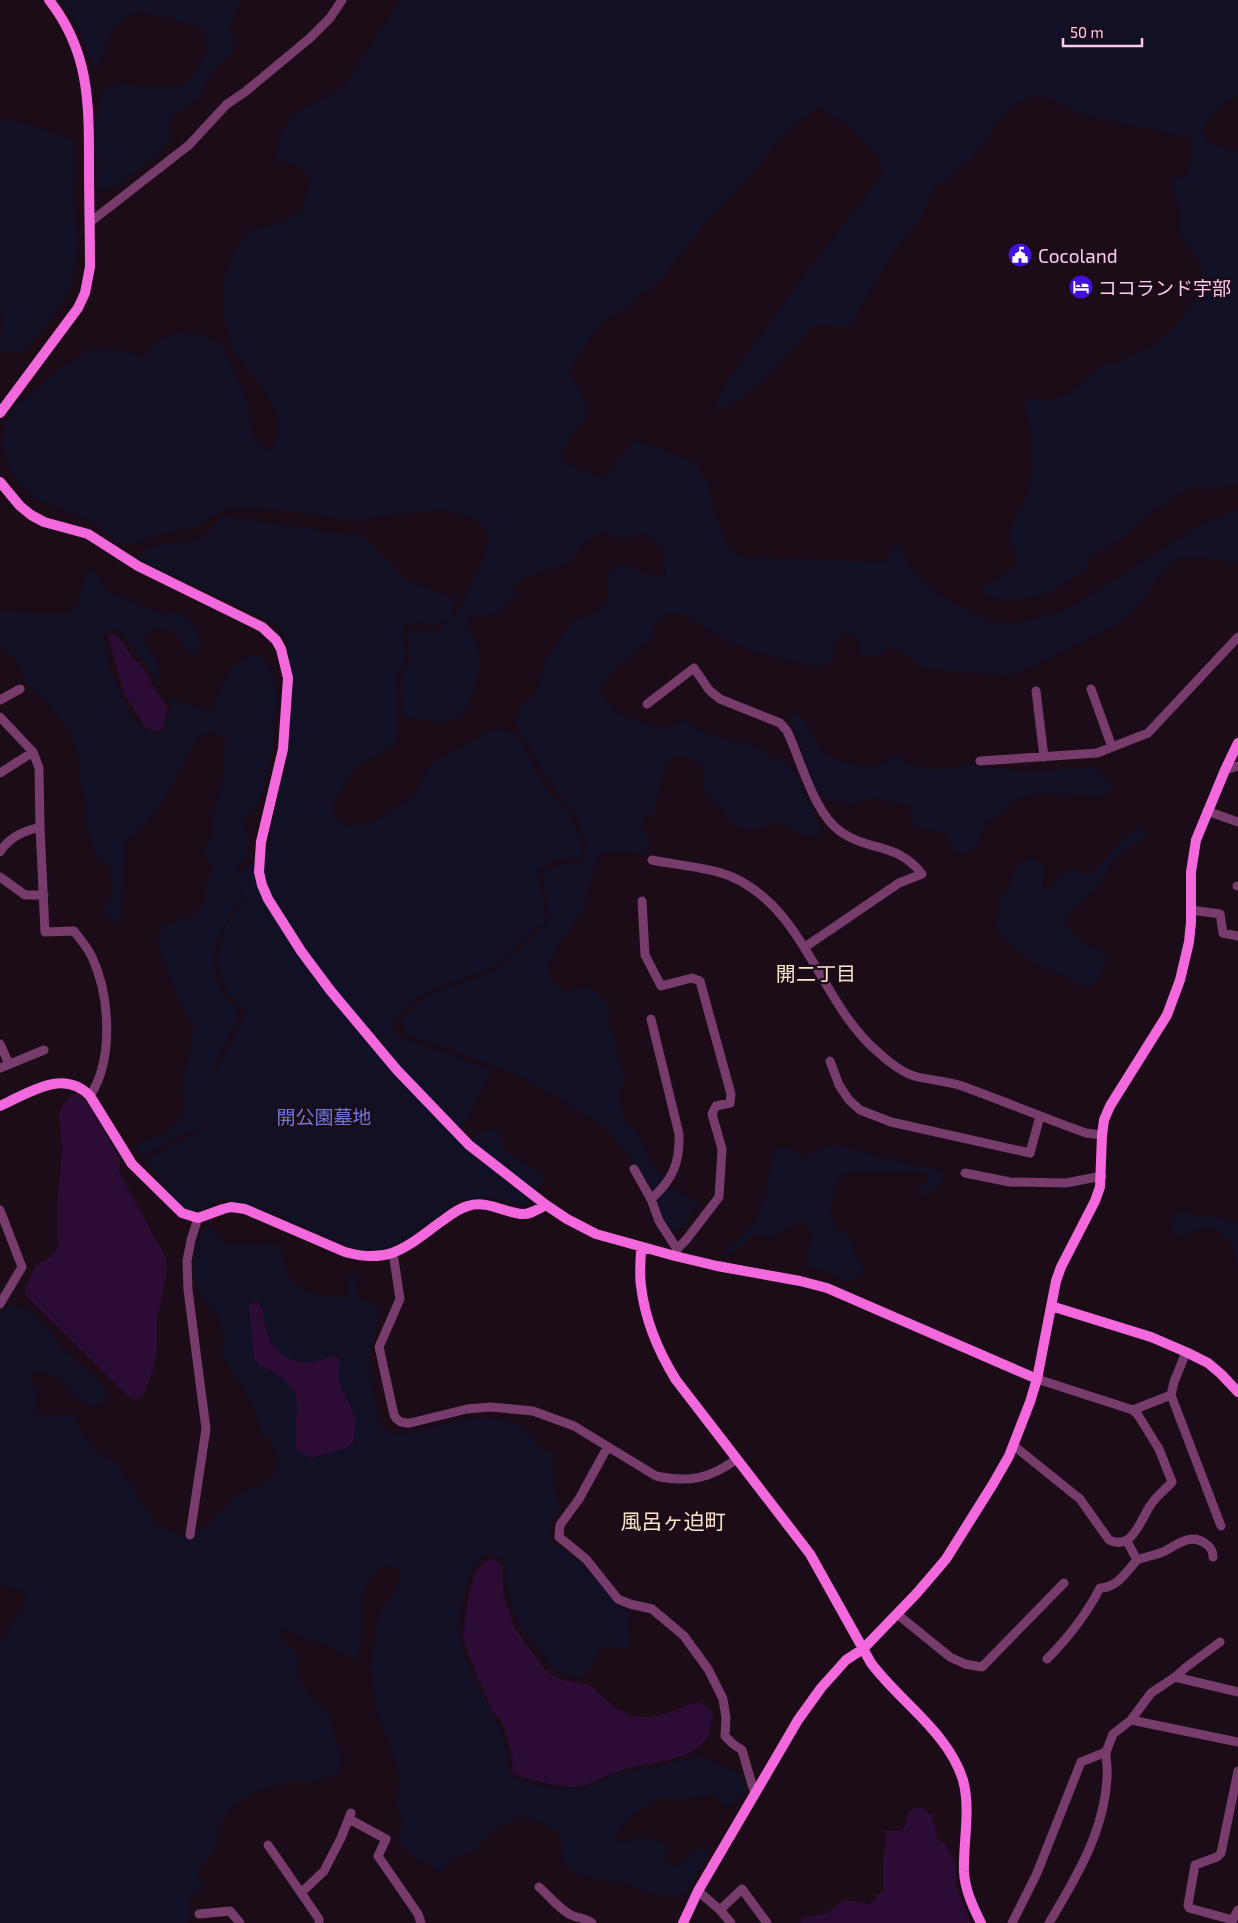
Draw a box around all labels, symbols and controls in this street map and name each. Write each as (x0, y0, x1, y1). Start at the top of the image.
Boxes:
scale bar (1063, 15, 1142, 47)
text: 50 m (1070, 23, 1104, 41)
public building icon: Cocoland (1007, 242, 1033, 268)
place label: Cocoland (1038, 244, 1118, 267)
hotel icon: ココランド宇部 (1068, 274, 1094, 300)
place label: ココランド宇部 (1098, 276, 1231, 299)
district label: 開二丁目 (776, 961, 856, 985)
park label: 開公園墓地 (276, 1105, 372, 1128)
district label: 風呂ヶ迫町 (621, 1508, 726, 1533)

